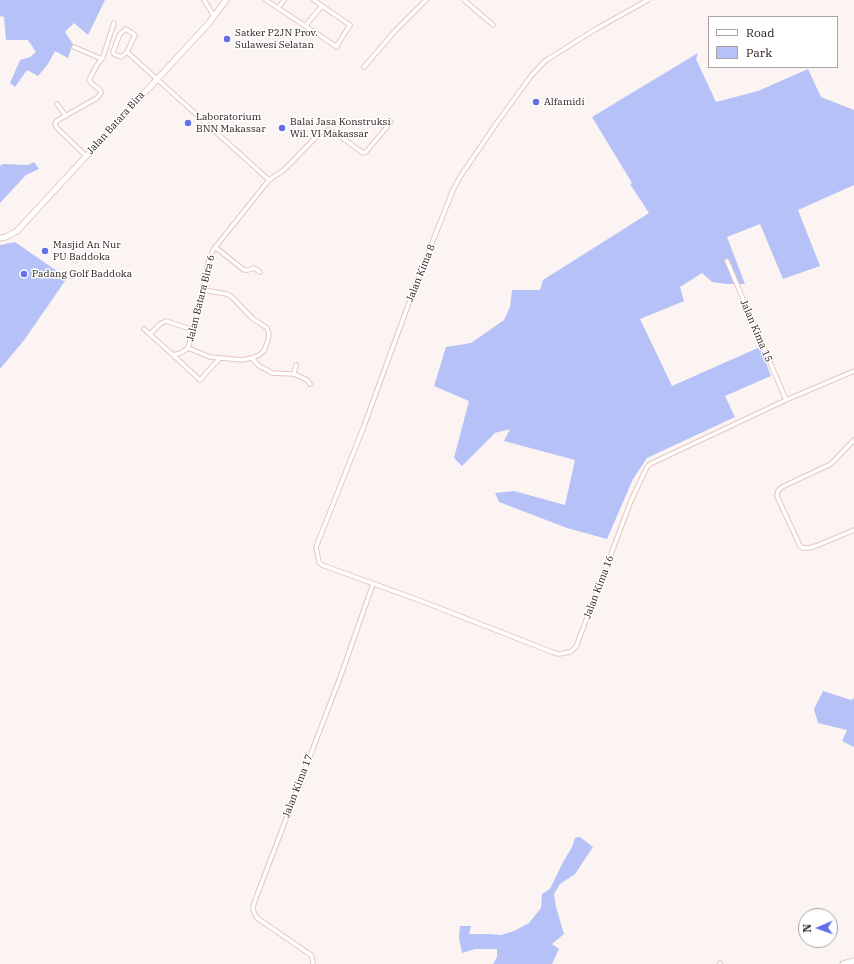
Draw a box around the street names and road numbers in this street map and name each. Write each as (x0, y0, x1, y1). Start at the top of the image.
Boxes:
street label: Jalan Batara Bira (85, 89, 147, 157)
street label: Jalan Kima 8 (404, 243, 438, 303)
street label: Jalan Batara Bira 6 (184, 254, 218, 342)
street label: Jalan Kima 15 (737, 298, 775, 364)
street label: Jalan Kima 16 (581, 554, 617, 620)
street label: Jalan Kima 17 (280, 753, 316, 819)

